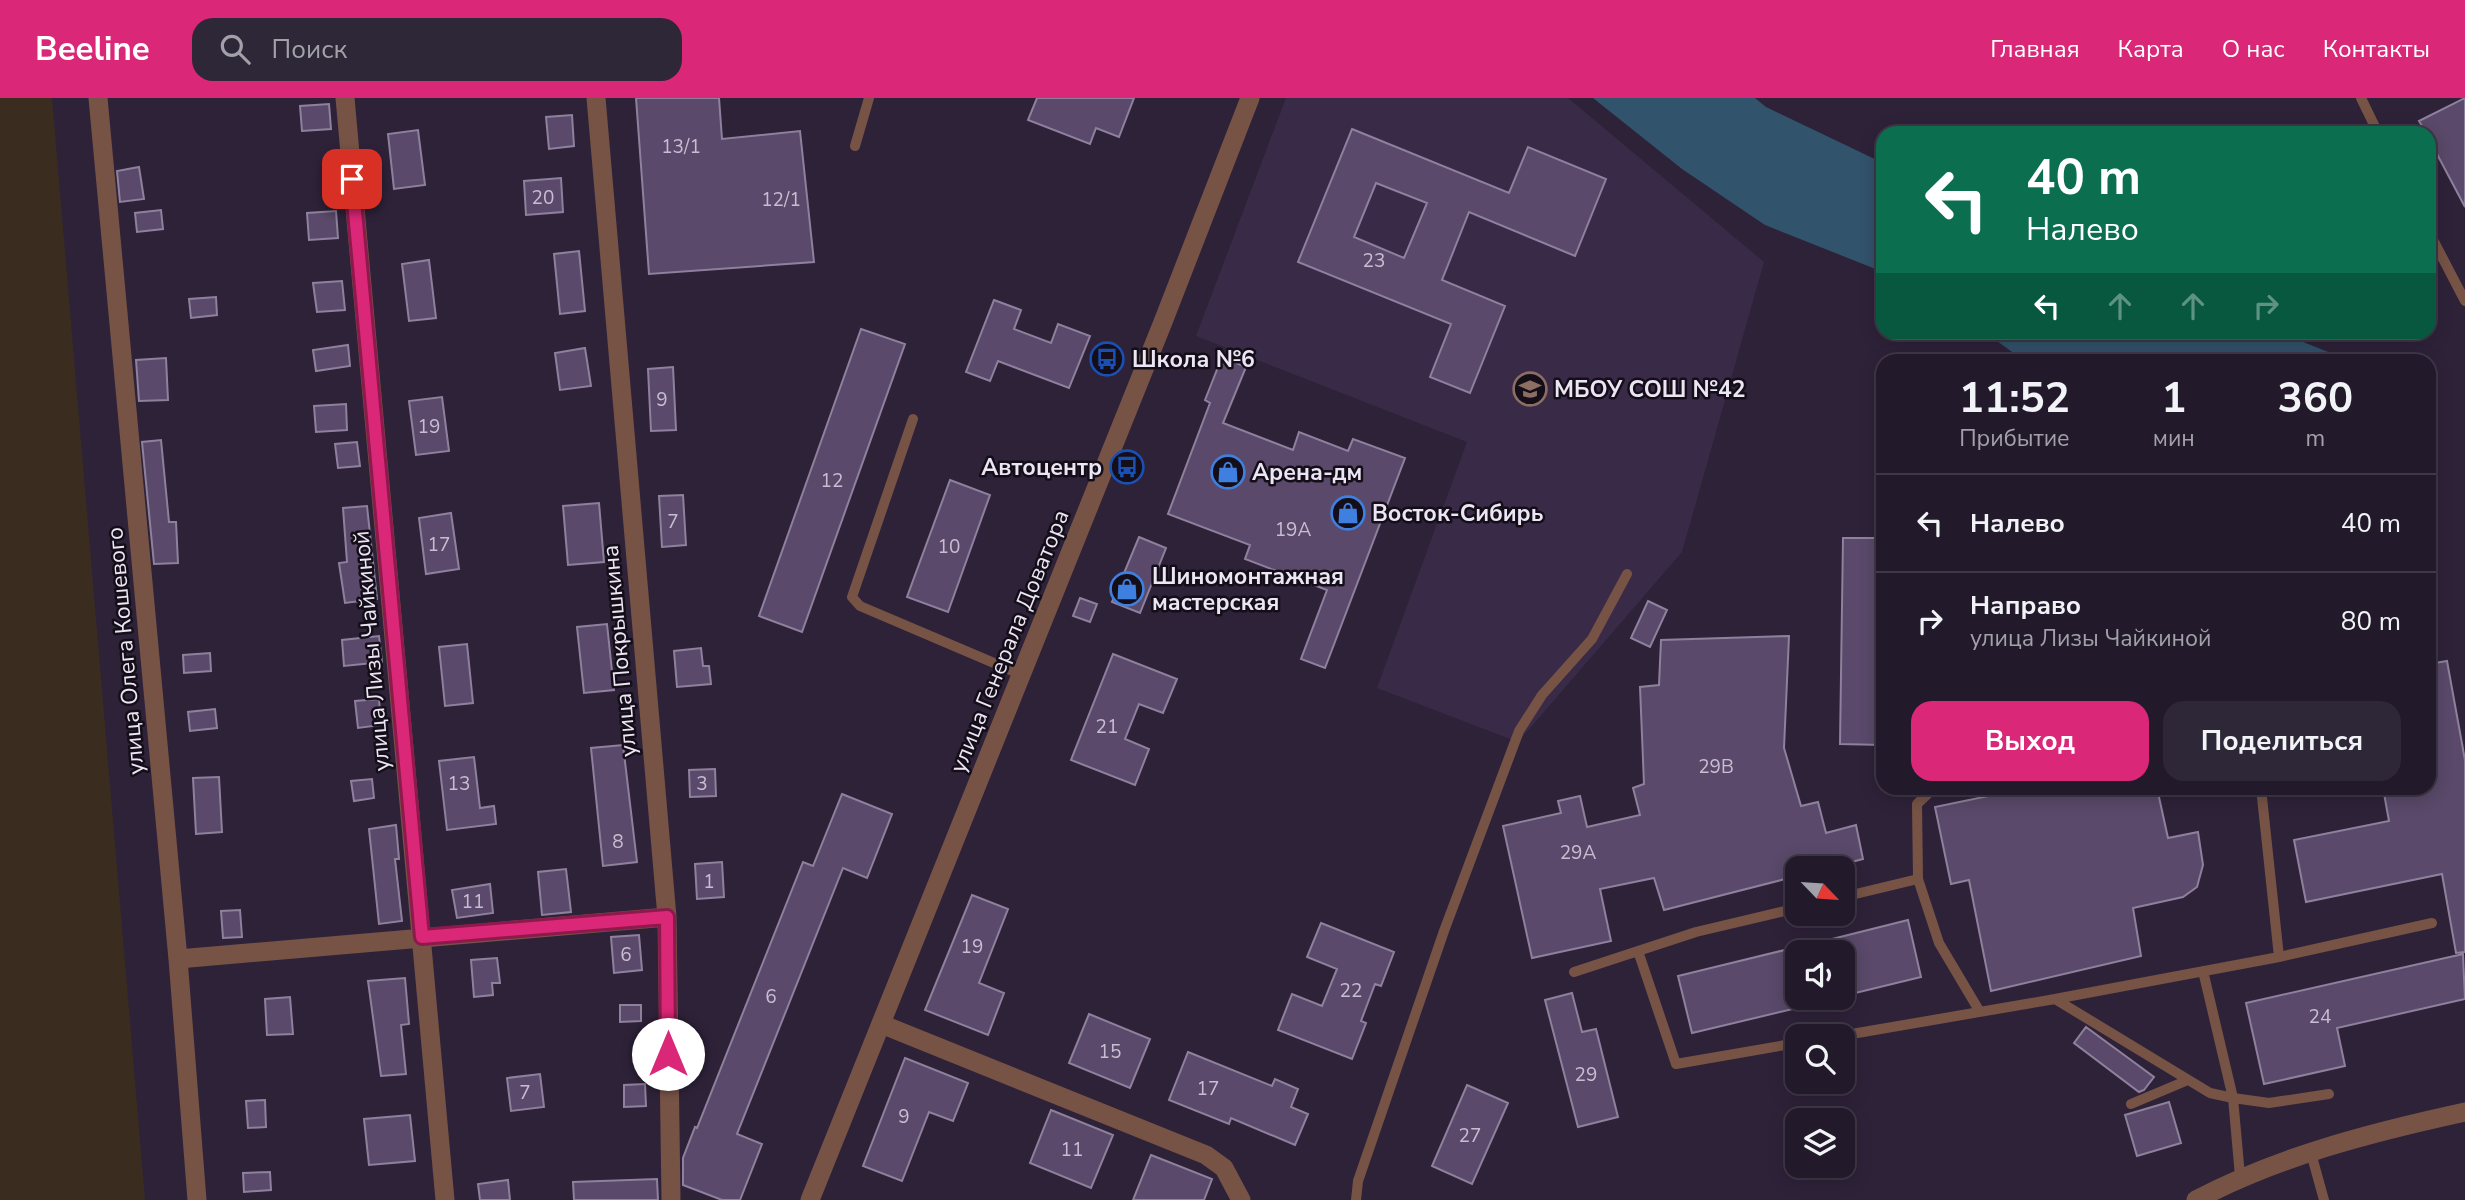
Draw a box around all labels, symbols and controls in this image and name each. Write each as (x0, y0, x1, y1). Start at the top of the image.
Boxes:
search box (192, 18, 682, 81)
text: Beeline (35, 27, 150, 72)
icon: search (216, 30, 254, 68)
text: Поиск (272, 32, 347, 67)
text: Главная (1990, 33, 2080, 65)
text: Карта (2118, 33, 2184, 65)
text: О нас (2222, 33, 2285, 65)
text: Контакты (2323, 33, 2430, 65)
house number: 13/1 (661, 134, 701, 160)
text: 40 m (2026, 144, 2141, 211)
pin (322, 149, 382, 209)
icon: left (1911, 154, 2002, 245)
icon: arrive (333, 160, 371, 198)
house number: 20 (532, 185, 554, 211)
house number: 12/1 (761, 187, 801, 213)
text: Налево (2026, 208, 2139, 251)
house number: 23 (1363, 248, 1385, 274)
icon: left (2028, 287, 2066, 325)
icon: ahead (2101, 287, 2139, 325)
icon: ahead (2174, 287, 2212, 325)
icon: right (2247, 287, 2285, 325)
bus stop icon: Школа №6 (1088, 340, 1126, 378)
place label: Школа №6 (1132, 344, 1255, 375)
school or university icon: МБОУ СОШ №42 (1511, 370, 1549, 408)
text: 11:52 (1959, 370, 2070, 427)
text: 1 (2161, 370, 2186, 427)
text: 360 (2278, 370, 2353, 427)
place label: МБОУ СОШ №42 (1554, 374, 1746, 405)
house number: 9 (656, 387, 668, 413)
house number: 19 (418, 414, 440, 440)
text: Прибытие (1959, 423, 2070, 454)
text: мин (2153, 423, 2195, 454)
text: m (2306, 423, 2325, 454)
bus stop icon: Автоцентр (1108, 448, 1146, 486)
place label: Автоцентр (981, 452, 1102, 483)
shop icon: Арена-дм (1209, 453, 1247, 491)
place label: Арена-дм (1252, 457, 1362, 488)
house number: 12 (821, 468, 843, 494)
shop icon: Восток-Сибирь (1329, 494, 1367, 532)
place label: Восток-Сибирь (1372, 498, 1543, 529)
icon: left (1911, 504, 1949, 542)
street label: улица Генерала Доватора (942, 505, 1076, 777)
text: Налево (1970, 506, 2065, 541)
text: 40 m (2341, 506, 2401, 541)
house number: 7 (667, 509, 679, 535)
house number: 19А (1275, 517, 1311, 543)
street label: улица Олега Кошевого (99, 526, 152, 776)
street label: улица Лизы Чайкиной (346, 529, 397, 773)
house number: 17 (428, 532, 450, 558)
house number: 10 (938, 534, 960, 560)
street label: улица Покрышкина (595, 544, 644, 758)
place label: Шиномонтажная мастерская (1152, 561, 1344, 618)
shop icon: Шиномонтажная мастерская (1108, 570, 1146, 608)
text: Направо (1970, 588, 2081, 623)
icon: right (1911, 602, 1949, 640)
text: 80 m (2341, 604, 2401, 639)
text: улица Лизы Чайкиной (1970, 623, 2212, 654)
button: Выход (1911, 701, 2149, 781)
button: Поделиться (2163, 701, 2401, 781)
house number: 21 (1096, 714, 1118, 740)
house number: 29В (1698, 754, 1734, 780)
house number: 13 (448, 771, 470, 797)
house number: 3 (696, 771, 708, 797)
house number: 8 (612, 829, 624, 855)
house number: 29А (1560, 840, 1596, 866)
north arrow (1785, 856, 1855, 926)
map controls (1785, 856, 1855, 1178)
house number: 1 (703, 869, 715, 895)
house number: 11 (462, 889, 484, 915)
house number: 19 (961, 934, 983, 960)
button: sound (1785, 940, 1855, 1010)
house number: 6 (620, 942, 632, 968)
house number: 22 (1340, 978, 1362, 1004)
house number: 6 (765, 984, 777, 1010)
house number: 24 (2309, 1004, 2331, 1030)
position arrow (631, 1017, 705, 1091)
button: search (1785, 1024, 1855, 1094)
house number: 15 (1099, 1039, 1121, 1065)
house number: 29 (1575, 1062, 1597, 1088)
house number: 17 (1197, 1076, 1219, 1102)
house number: 7 (519, 1080, 531, 1106)
house number: 9 (898, 1104, 910, 1130)
button: layers (1785, 1108, 1855, 1178)
house number: 27 (1459, 1123, 1481, 1149)
house number: 11 (1061, 1137, 1083, 1163)

